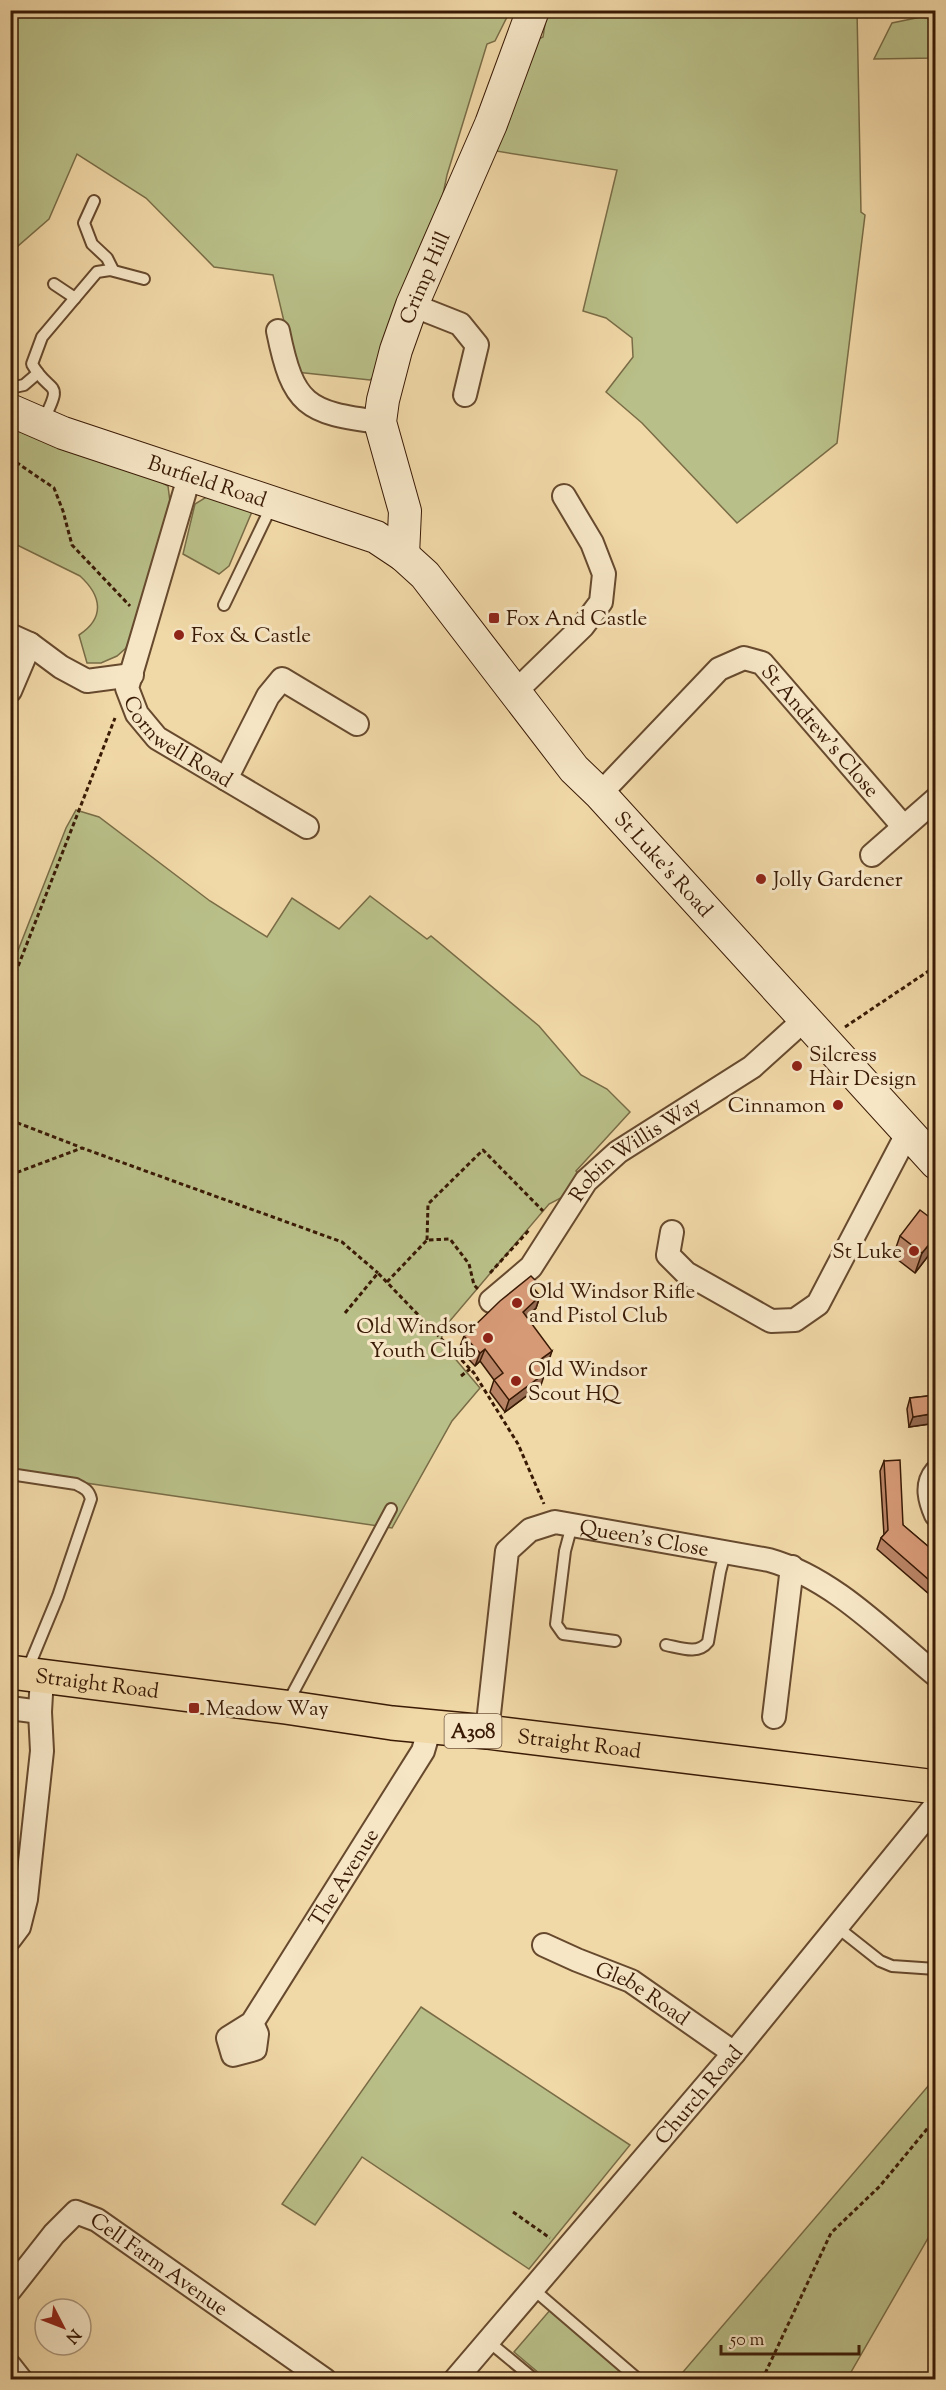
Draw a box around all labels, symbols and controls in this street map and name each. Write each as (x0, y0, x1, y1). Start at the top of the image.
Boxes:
street label: Crimp Hill (393, 227, 459, 329)
street label: Burfield Road (143, 449, 270, 517)
place label: Fox And Castle (506, 605, 647, 635)
marker: Fox And Castle (487, 611, 501, 625)
place label: Fox & Castle (191, 622, 311, 652)
marker: Fox & Castle (172, 628, 186, 642)
street label: St Andrew's Close (753, 659, 885, 805)
street label: Cornwell Road (114, 692, 237, 796)
street label: St Luke's Road (606, 805, 719, 925)
place label: Jolly Gardener (772, 866, 903, 896)
marker: Jolly Gardener (754, 872, 768, 886)
place label: Silcress Hair Design (809, 1041, 917, 1095)
marker: Silcress Hair Design (790, 1059, 804, 1073)
street label: Robin Willis Way (563, 1090, 708, 1209)
place label: Cinnamon (728, 1092, 826, 1122)
marker: Cinnamon (831, 1098, 845, 1112)
place label: St Luke (832, 1238, 902, 1268)
marker: St Luke (907, 1244, 921, 1258)
place label: Old Windsor Rifle and Pistol Club (529, 1278, 695, 1332)
marker: Old Windsor Rifle and Pistol Club (510, 1296, 524, 1310)
place label: Old Windsor Youth Club (356, 1313, 476, 1367)
marker: Old Windsor Youth Club (481, 1331, 495, 1345)
place label: Old Windsor Scout HQ (528, 1356, 648, 1410)
marker: Old Windsor Scout HQ (509, 1374, 523, 1388)
street label: Queen's Close (577, 1514, 711, 1566)
street label: Straight Road (33, 1662, 161, 1708)
place label: Meadow Way (206, 1695, 329, 1725)
marker: Meadow Way (187, 1701, 201, 1715)
road number: A308 (444, 1714, 502, 1748)
street label: Straight Road (516, 1723, 643, 1768)
street label: The Avenue (303, 1823, 388, 1934)
street label: Glebe Road (590, 1956, 695, 2034)
street label: Church Road (649, 2040, 751, 2152)
street label: Cell Farm Avenue (83, 2206, 234, 2324)
north arrow (33, 2297, 93, 2357)
scale bar (721, 2318, 859, 2356)
text: N (59, 2323, 85, 2348)
text: 50 m (729, 2328, 765, 2354)

